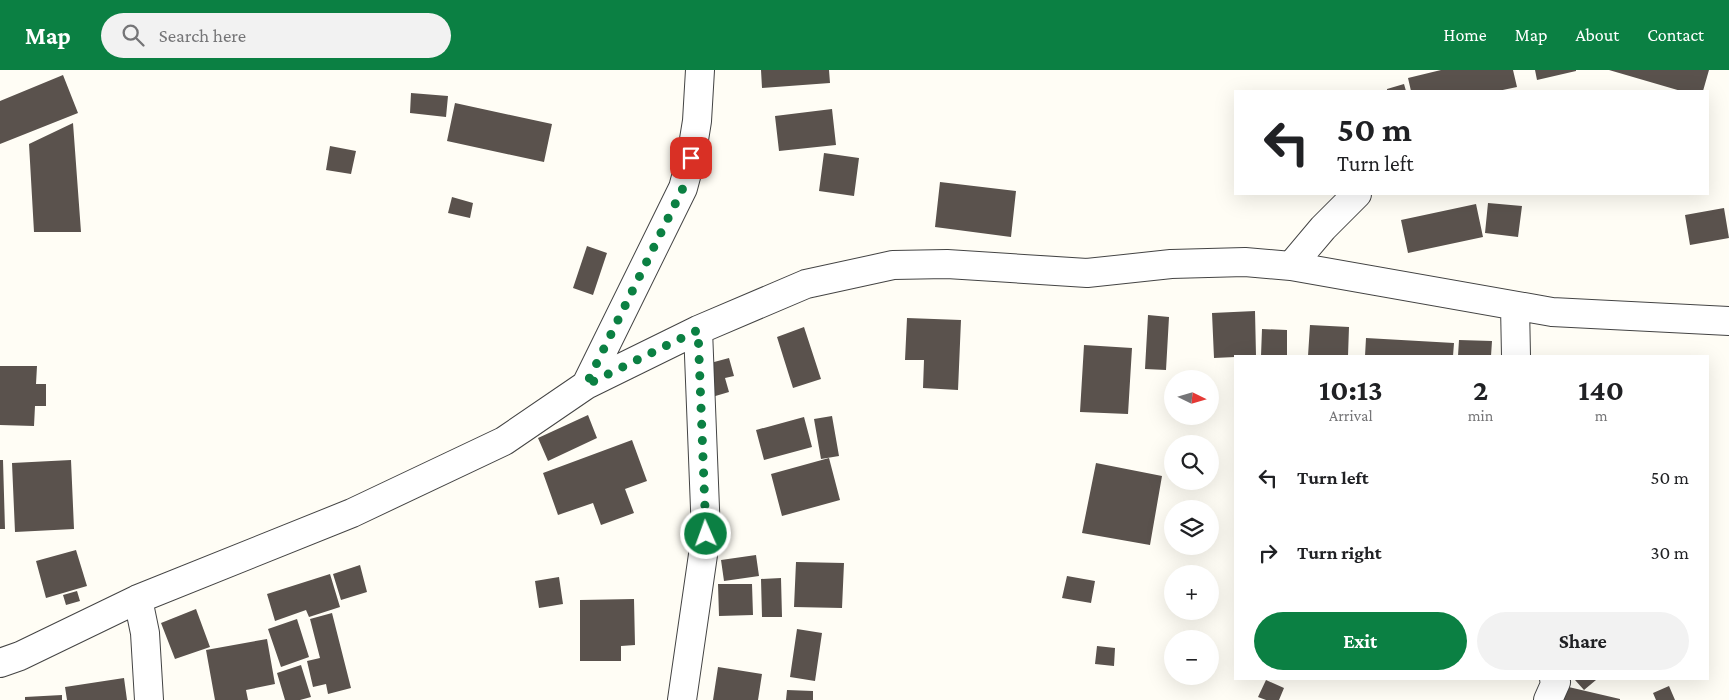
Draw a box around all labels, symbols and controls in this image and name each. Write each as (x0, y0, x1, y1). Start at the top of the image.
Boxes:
search box (101, 13, 451, 58)
icon: search (119, 21, 147, 49)
text: Map (25, 22, 71, 49)
text: Search here (159, 25, 246, 46)
text: Home (1444, 25, 1487, 45)
text: Map (1515, 25, 1547, 45)
text: About (1575, 25, 1619, 45)
text: Contact (1647, 25, 1704, 45)
icon: left (1254, 110, 1319, 175)
text: 50 m (1337, 110, 1412, 149)
pin (670, 137, 712, 179)
icon: arrive (677, 144, 705, 172)
text: Turn left (1337, 151, 1414, 176)
north arrow (1164, 370, 1219, 425)
map controls (1164, 370, 1219, 685)
text: 10:13 (1319, 373, 1383, 406)
text: 2 (1473, 373, 1488, 406)
text: 140 (1578, 373, 1624, 406)
text: Arrival (1329, 407, 1373, 424)
text: min (1468, 407, 1493, 424)
text: m (1595, 407, 1608, 424)
button: search (1164, 435, 1219, 490)
icon: left (1254, 464, 1282, 492)
text: Turn left (1297, 467, 1369, 488)
text: 50 m (1650, 467, 1689, 488)
button: layers (1164, 500, 1219, 555)
position arrow (679, 507, 731, 559)
icon: right (1254, 539, 1282, 567)
text: Turn right (1297, 542, 1382, 563)
text: 30 m (1650, 542, 1689, 563)
button: + (1164, 565, 1219, 620)
button: Exit (1254, 612, 1467, 670)
button: Share (1477, 612, 1689, 670)
button: − (1164, 630, 1219, 685)

